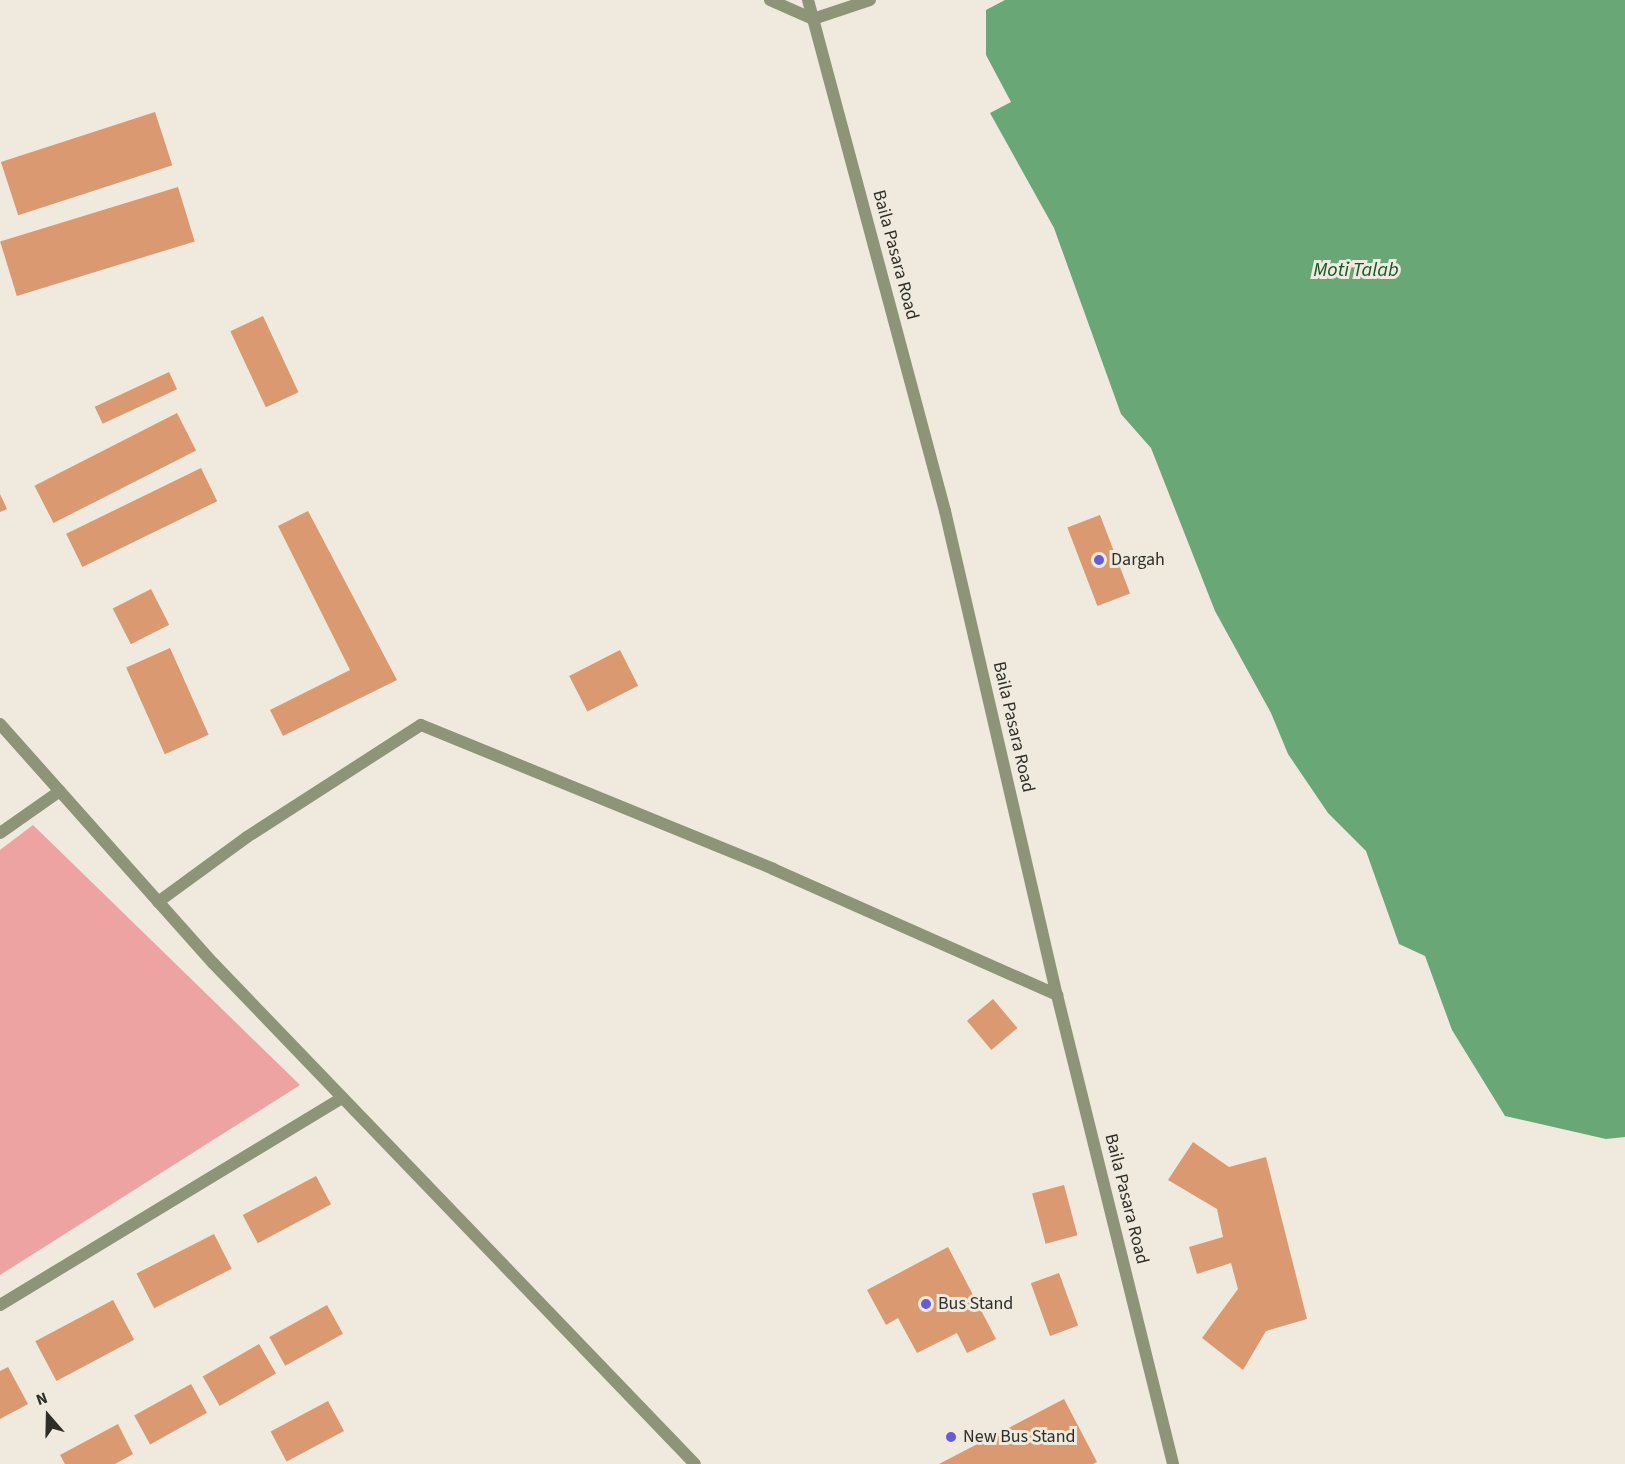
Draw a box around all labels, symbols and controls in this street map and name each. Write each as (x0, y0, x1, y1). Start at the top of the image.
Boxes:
street label: Baila Pasara Road (867, 188, 923, 322)
water label: Moti Talab (1313, 258, 1399, 282)
place label: Dargah (1111, 549, 1165, 571)
marker: Dargah (1092, 553, 1106, 567)
street label: Baila Pasara Road (987, 659, 1039, 795)
street label: Baila Pasara Road (1099, 1132, 1153, 1266)
place label: Bus Stand (938, 1293, 1013, 1315)
marker: Bus Stand (919, 1297, 933, 1311)
north arrow (18, 1386, 78, 1446)
text: N (33, 1387, 51, 1411)
place label: New Bus Stand (963, 1426, 1076, 1448)
marker: New Bus Stand (944, 1430, 958, 1444)

